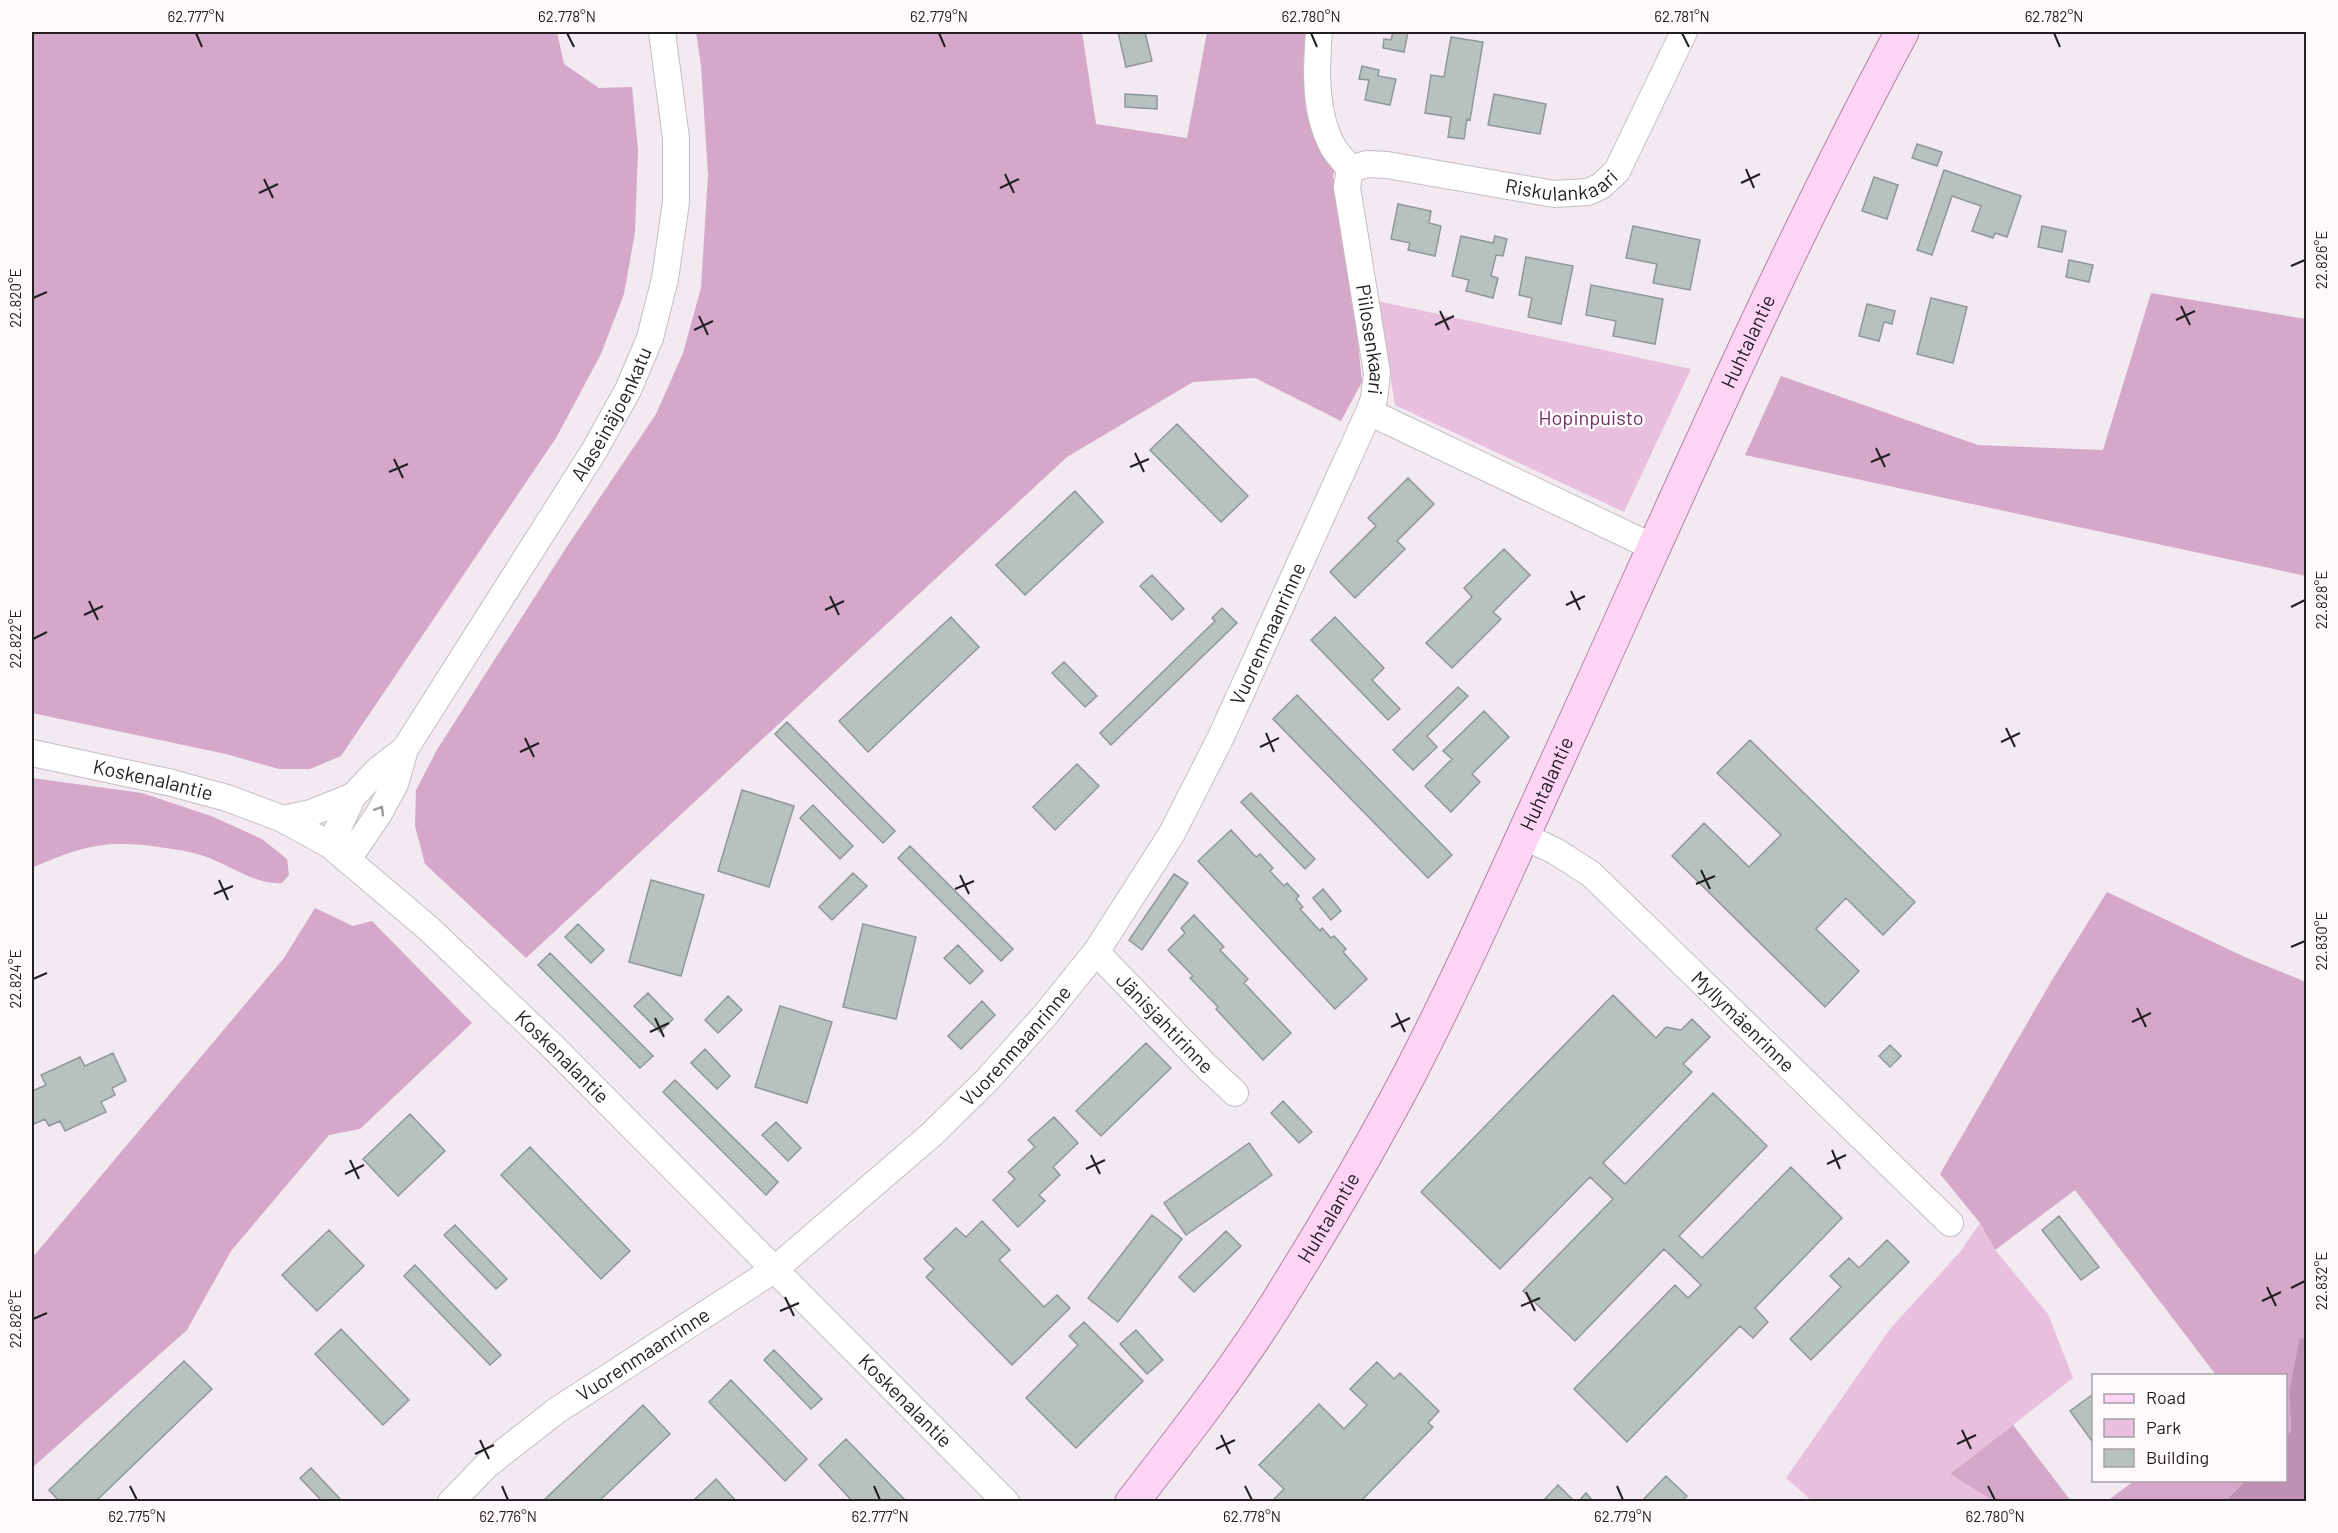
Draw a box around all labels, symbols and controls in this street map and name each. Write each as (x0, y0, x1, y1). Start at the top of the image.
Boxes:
text: 62.777°N (167, 7, 225, 25)
text: 62.778°N (538, 7, 596, 25)
text: 62.779°N (910, 7, 968, 25)
text: 62.780°N (1281, 7, 1341, 25)
text: 62.781°N (1654, 7, 1710, 25)
text: 62.782°N (2025, 7, 2083, 25)
street label: Riskulankaari (1504, 164, 1622, 205)
text: 22.826°E (2312, 231, 2330, 289)
text: 22.820°E (6, 268, 24, 328)
street label: Piilosenkaari (1352, 282, 1390, 396)
street label: Huhtalantie (1715, 290, 1779, 392)
street label: Alaseinäjoenkatu (565, 343, 656, 485)
park label: Hopinpuisto (1538, 405, 1644, 429)
street label: Vuorenmaanrinne (1224, 558, 1310, 708)
text: 22.828°E (2312, 571, 2330, 629)
text: 22.822°E (6, 610, 24, 668)
street label: Huhtalantie (1514, 733, 1578, 834)
street label: Koskenalantie (91, 753, 216, 805)
one-way arrow (373, 806, 384, 816)
text: 22.830°E (2312, 911, 2330, 971)
text: 22.824°E (6, 949, 24, 1009)
street label: Myllymäenrinne (1687, 966, 1800, 1077)
street label: Jänisjahtirinne (1112, 967, 1219, 1078)
street label: Vuorenmaanrinne (955, 980, 1075, 1111)
street label: Koskenalantie (511, 1004, 615, 1108)
street label: Huhtalantie (1292, 1168, 1364, 1267)
text: 22.832°E (2312, 1252, 2330, 1310)
text: 22.826°E (6, 1290, 24, 1348)
street label: Vuorenmaanrinne (571, 1302, 714, 1406)
street label: Koskenalantie (854, 1348, 958, 1452)
legend (2092, 1374, 2287, 1482)
text: Road (2146, 1386, 2186, 1408)
text: Park (2146, 1416, 2181, 1438)
text: Building (2146, 1446, 2209, 1468)
text: 62.775°N (108, 1507, 166, 1525)
text: 62.776°N (479, 1507, 537, 1525)
text: 62.777°N (851, 1507, 909, 1525)
text: 62.778°N (1223, 1507, 1281, 1525)
text: 62.779°N (1594, 1507, 1652, 1525)
text: 62.780°N (1965, 1507, 2025, 1525)

